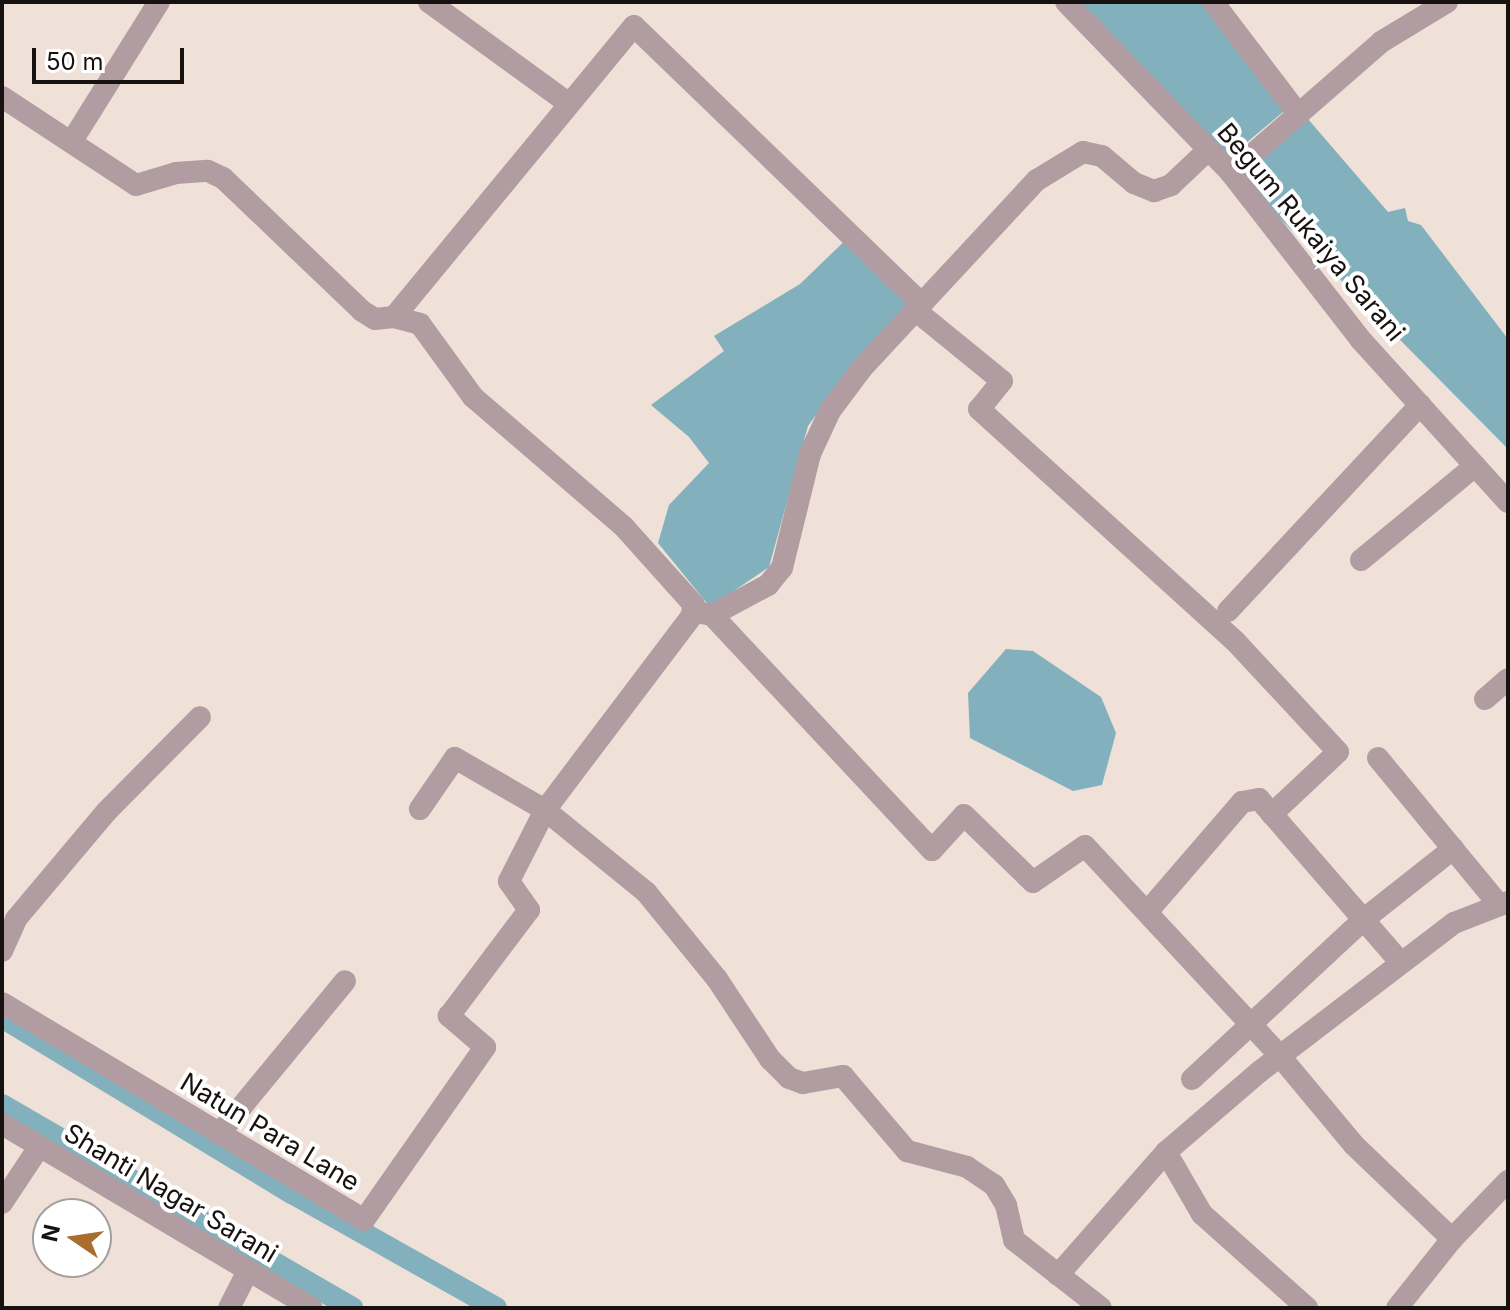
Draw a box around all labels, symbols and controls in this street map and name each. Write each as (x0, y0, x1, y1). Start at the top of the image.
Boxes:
scale bar (36, 32, 188, 82)
text: 50 m (46, 47, 104, 76)
street label: Begum Rukaiya Sarani (1211, 117, 1411, 347)
street label: Natun Para Lane (175, 1066, 365, 1198)
street label: Shanti Nagar Sarani (59, 1117, 283, 1269)
north arrow (32, 1198, 112, 1278)
text: N (36, 1222, 65, 1244)

